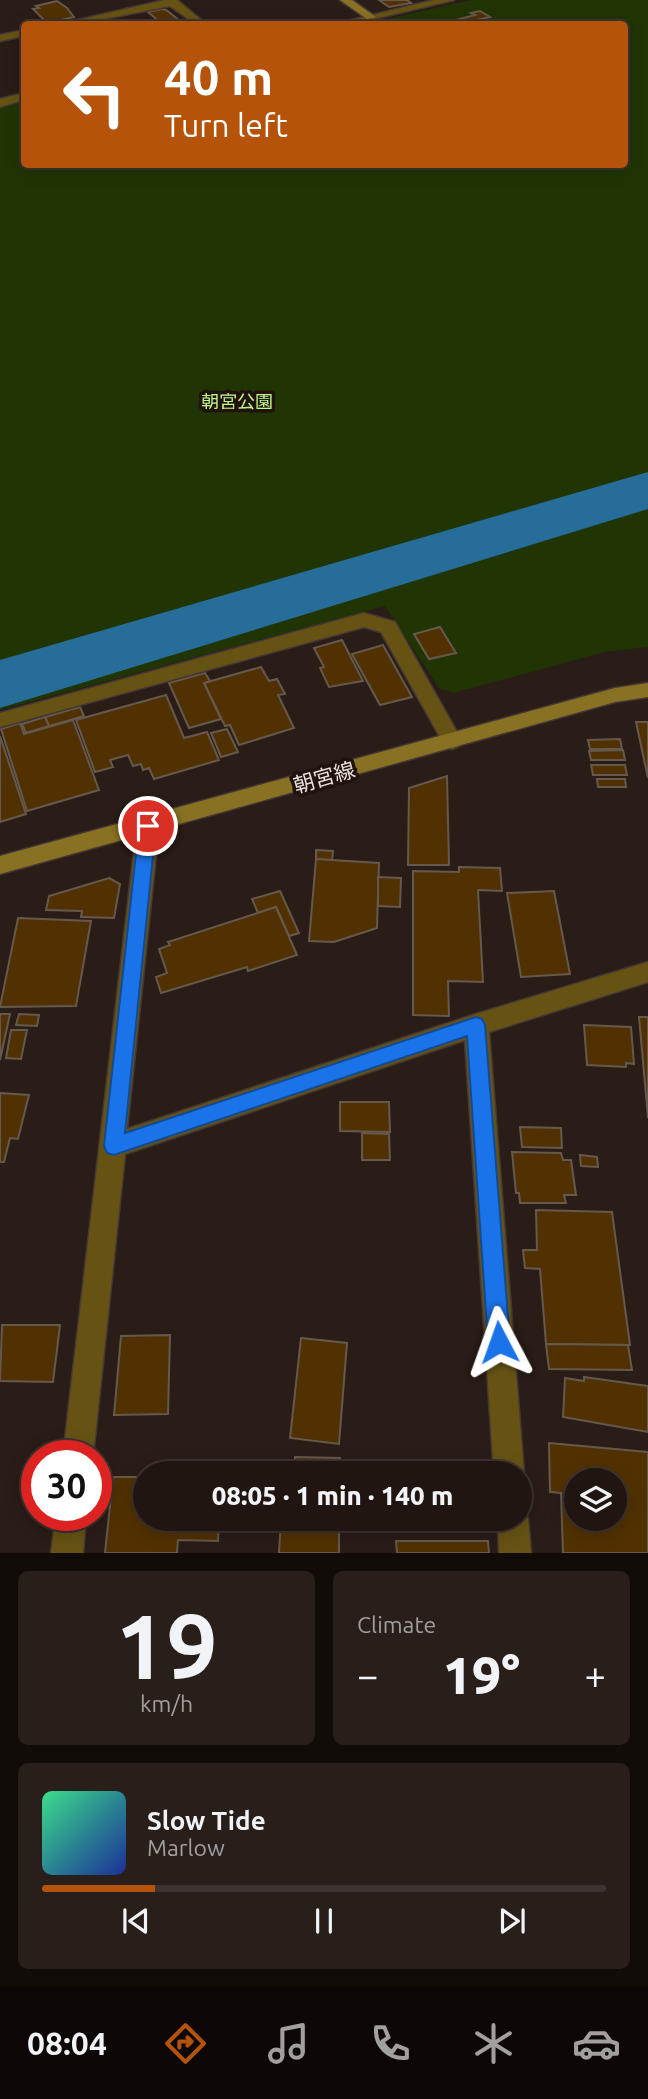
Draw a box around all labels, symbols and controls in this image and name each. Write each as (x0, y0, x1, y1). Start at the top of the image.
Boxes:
icon: left (49, 49, 140, 140)
text: 40 m (164, 49, 273, 104)
text: Turn left (164, 107, 288, 143)
park label: 朝宮公園 (201, 391, 273, 411)
street label: 朝宮線 (290, 757, 358, 797)
pin (118, 796, 178, 856)
icon: arrive (129, 807, 167, 845)
position arrow (462, 1305, 536, 1379)
speed limit sign: 30 (21, 1440, 112, 1531)
map controls (564, 1468, 627, 1531)
button: layers (564, 1468, 627, 1531)
text: 08:05 · 1 min · 140 m (212, 1481, 453, 1510)
text: 19 (115, 1594, 218, 1696)
text: Climate (357, 1612, 436, 1637)
text: 19° (443, 1646, 520, 1704)
text: − (357, 1654, 378, 1696)
text: + (585, 1654, 606, 1696)
text: km/h (140, 1691, 193, 1716)
text: Slow Tide (147, 1806, 266, 1835)
text: Marlow (147, 1835, 225, 1860)
icon: previous (117, 1902, 155, 1940)
icon: pause (305, 1902, 343, 1940)
icon: next (493, 1902, 531, 1940)
icon: directions (161, 2019, 210, 2068)
icon: music (264, 2019, 313, 2068)
icon: phone (366, 2019, 415, 2068)
icon: climate (469, 2019, 518, 2068)
icon: car (572, 2019, 621, 2068)
text: 08:04 (27, 2025, 107, 2061)

